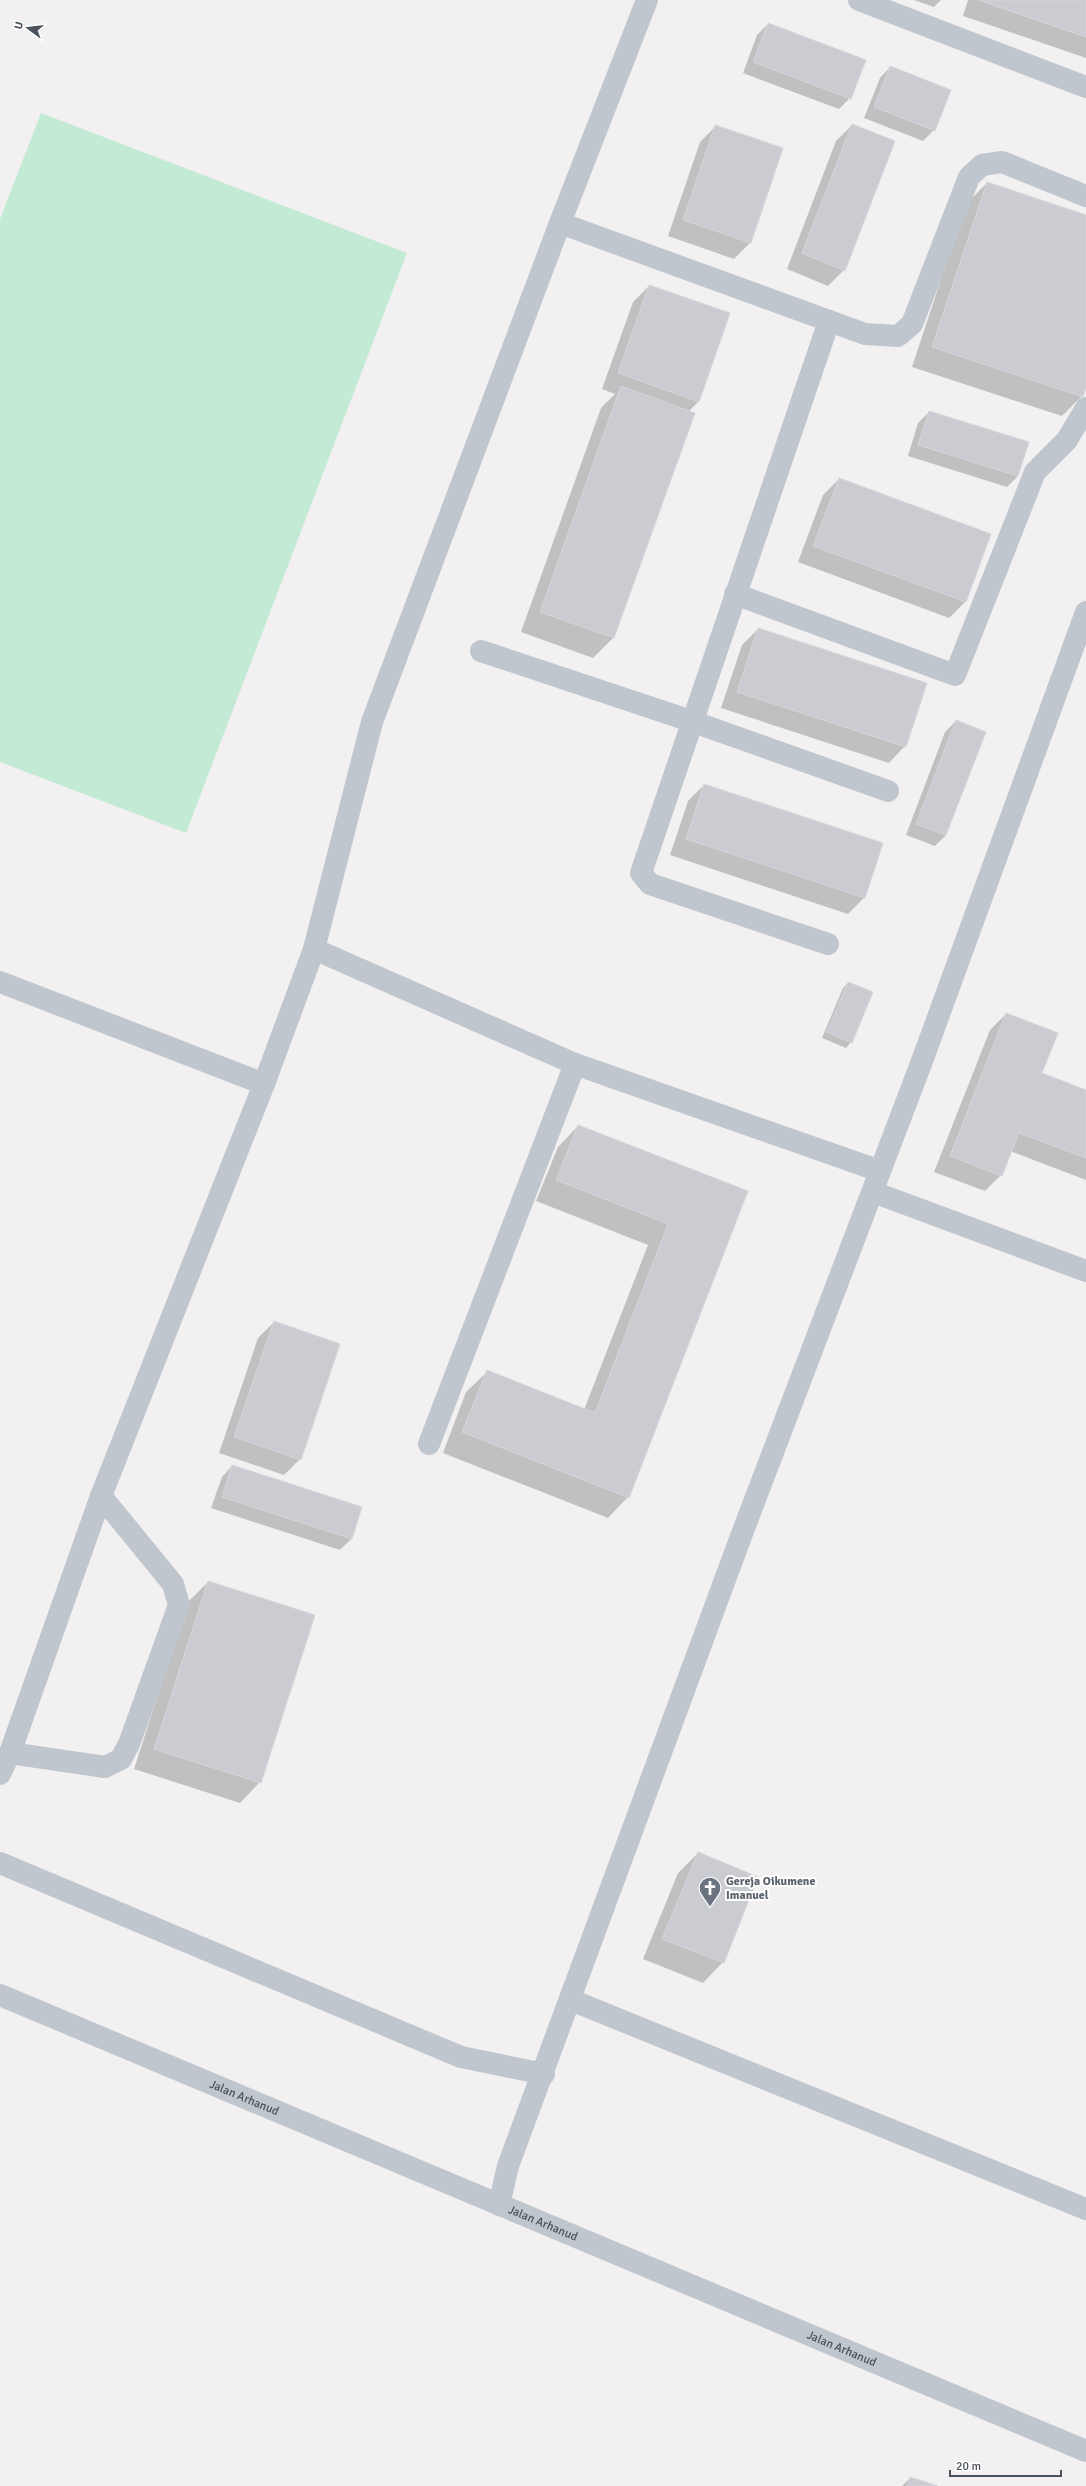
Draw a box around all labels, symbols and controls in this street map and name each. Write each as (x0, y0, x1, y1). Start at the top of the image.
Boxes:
north arrow (8, 8, 48, 48)
text: U (12, 20, 26, 31)
place label: Gereja Oikumene Imanuel (726, 1874, 815, 1903)
church icon: Gereja Oikumene Imanuel (697, 1875, 723, 1908)
street label: Jalan Arhanud (207, 2077, 281, 2119)
street label: Jalan Arhanud (506, 2202, 580, 2245)
street label: Jalan Arhanud (805, 2328, 879, 2370)
scale bar (950, 2452, 1061, 2478)
text: 20 m (956, 2459, 981, 2474)

